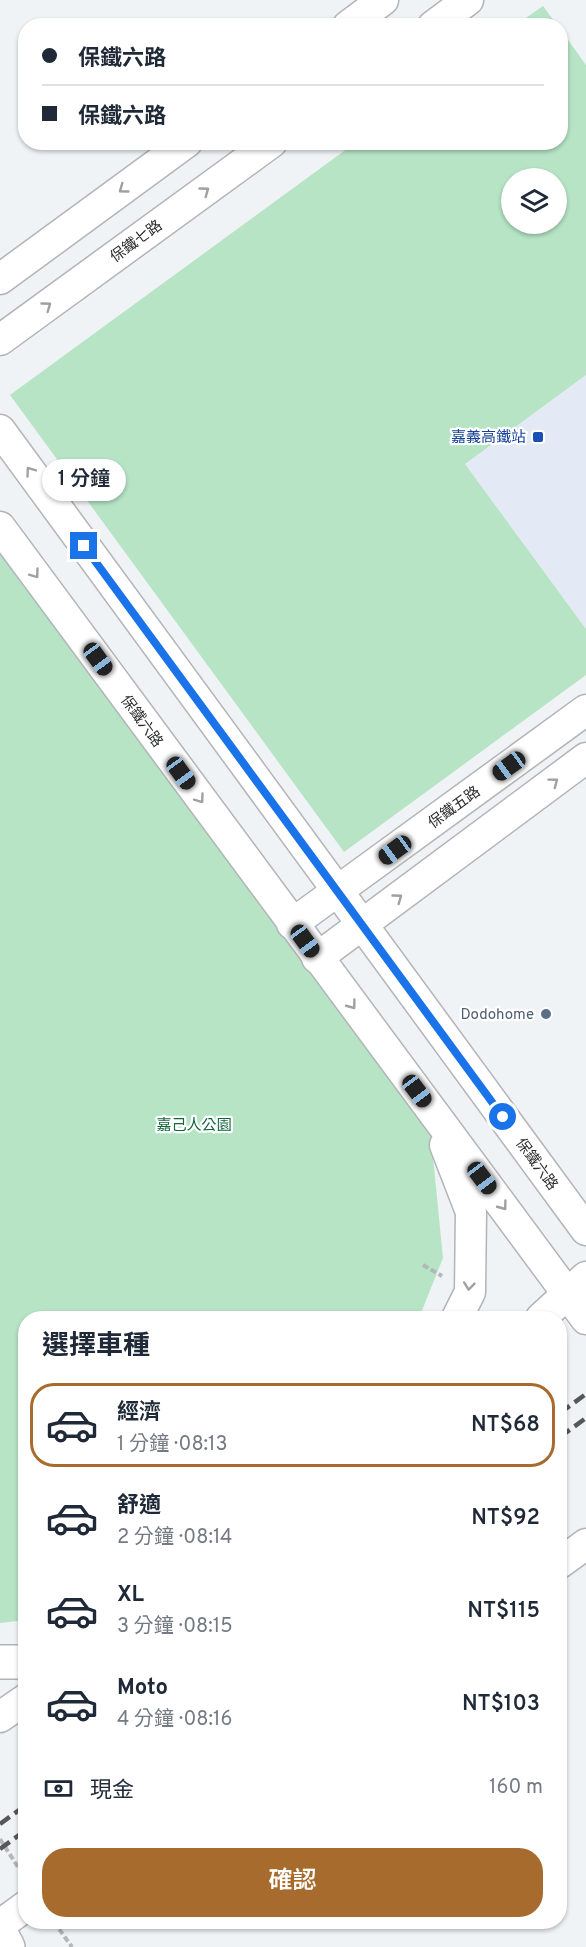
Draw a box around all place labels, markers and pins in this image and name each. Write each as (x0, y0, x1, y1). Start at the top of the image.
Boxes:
place label: 嘉義高鐵站 (451, 429, 526, 448)
marker: 嘉義高鐵站 (531, 430, 545, 444)
place label: Dodohome (461, 1006, 534, 1025)
marker: Dodohome (539, 1007, 553, 1021)

